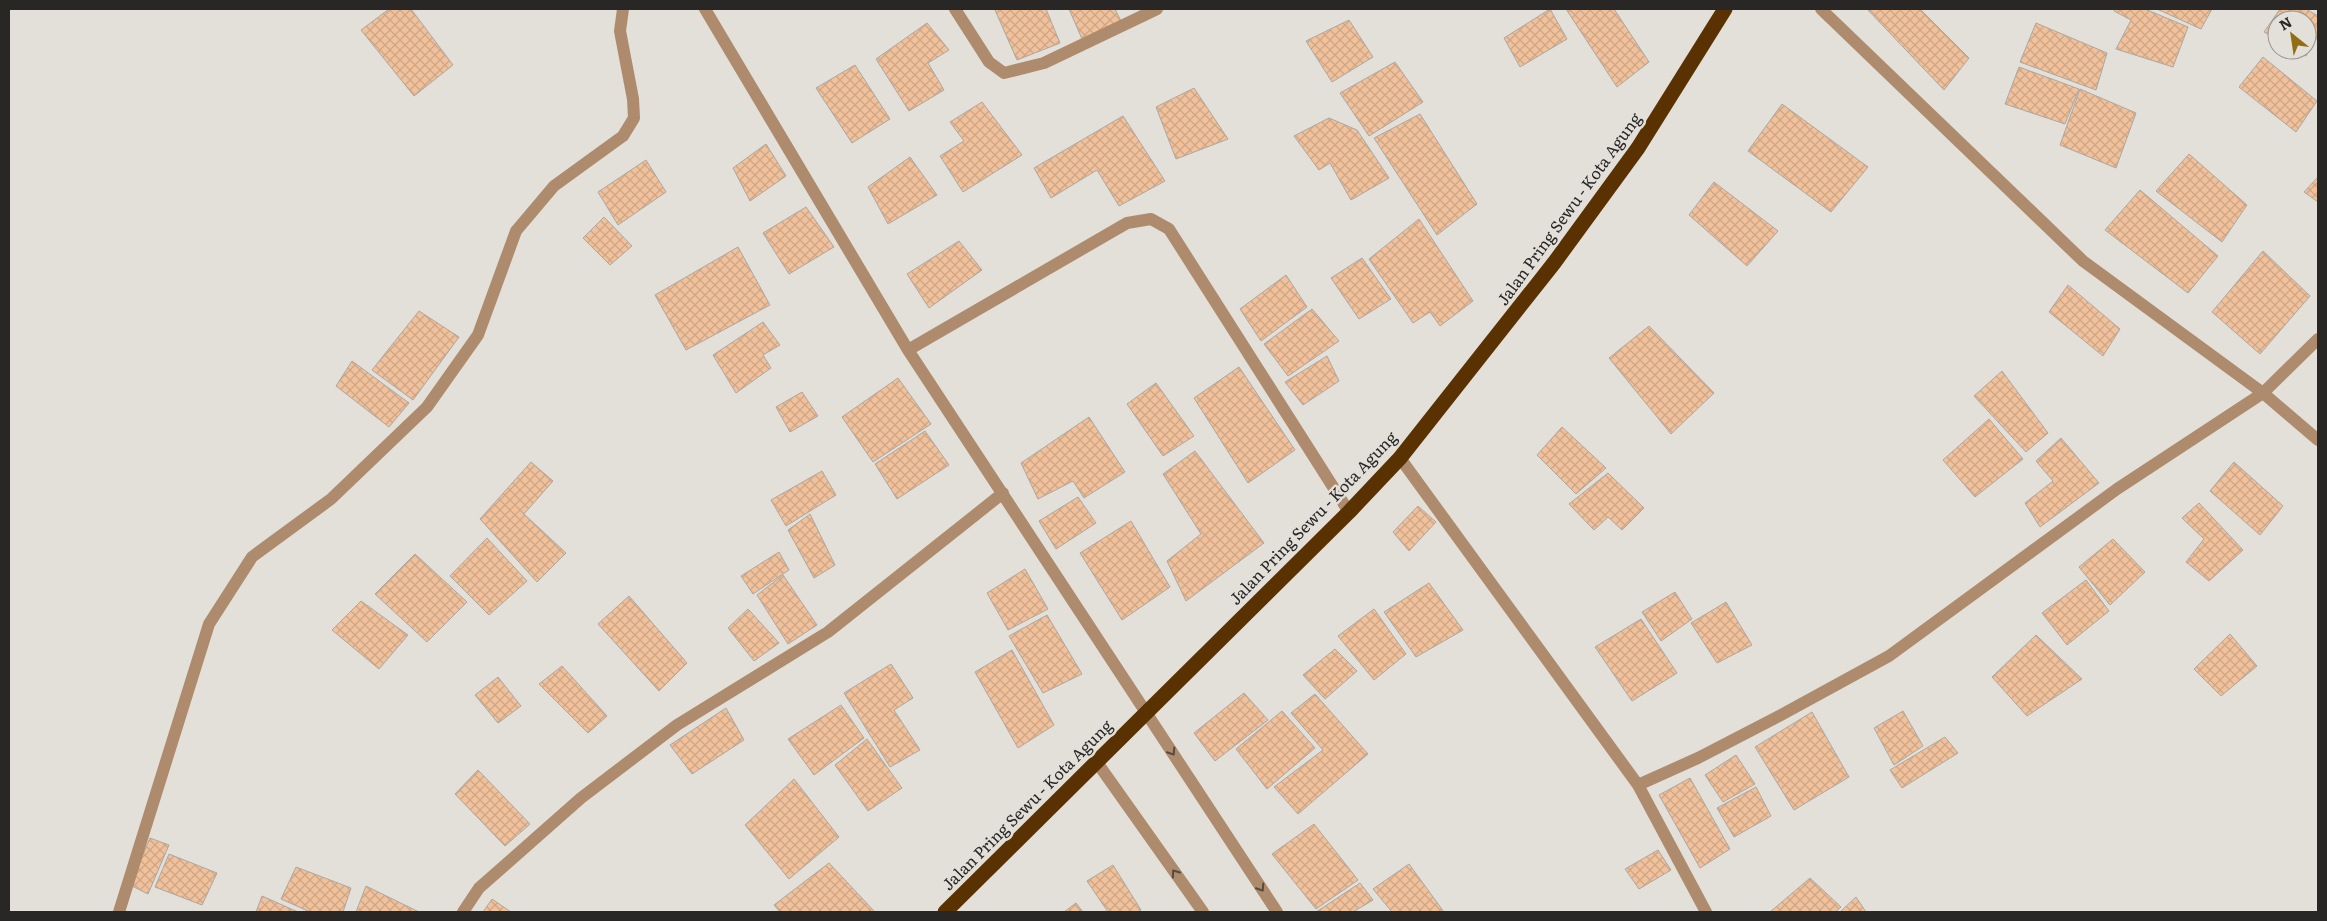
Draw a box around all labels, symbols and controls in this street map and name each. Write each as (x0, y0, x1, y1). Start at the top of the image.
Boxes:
north arrow (2267, 10, 2317, 60)
text: N (2275, 11, 2295, 34)
street label: Jalan Pring Sewu - Kota Agung (1490, 107, 1646, 310)
street label: Jalan Pring Sewu - Kota Agung (1223, 425, 1402, 609)
street label: Jalan Pring Sewu - Kota Agung (935, 713, 1117, 895)
one-way arrow (1166, 746, 1175, 756)
one-way arrow (1172, 869, 1181, 878)
one-way arrow (1255, 883, 1264, 892)

